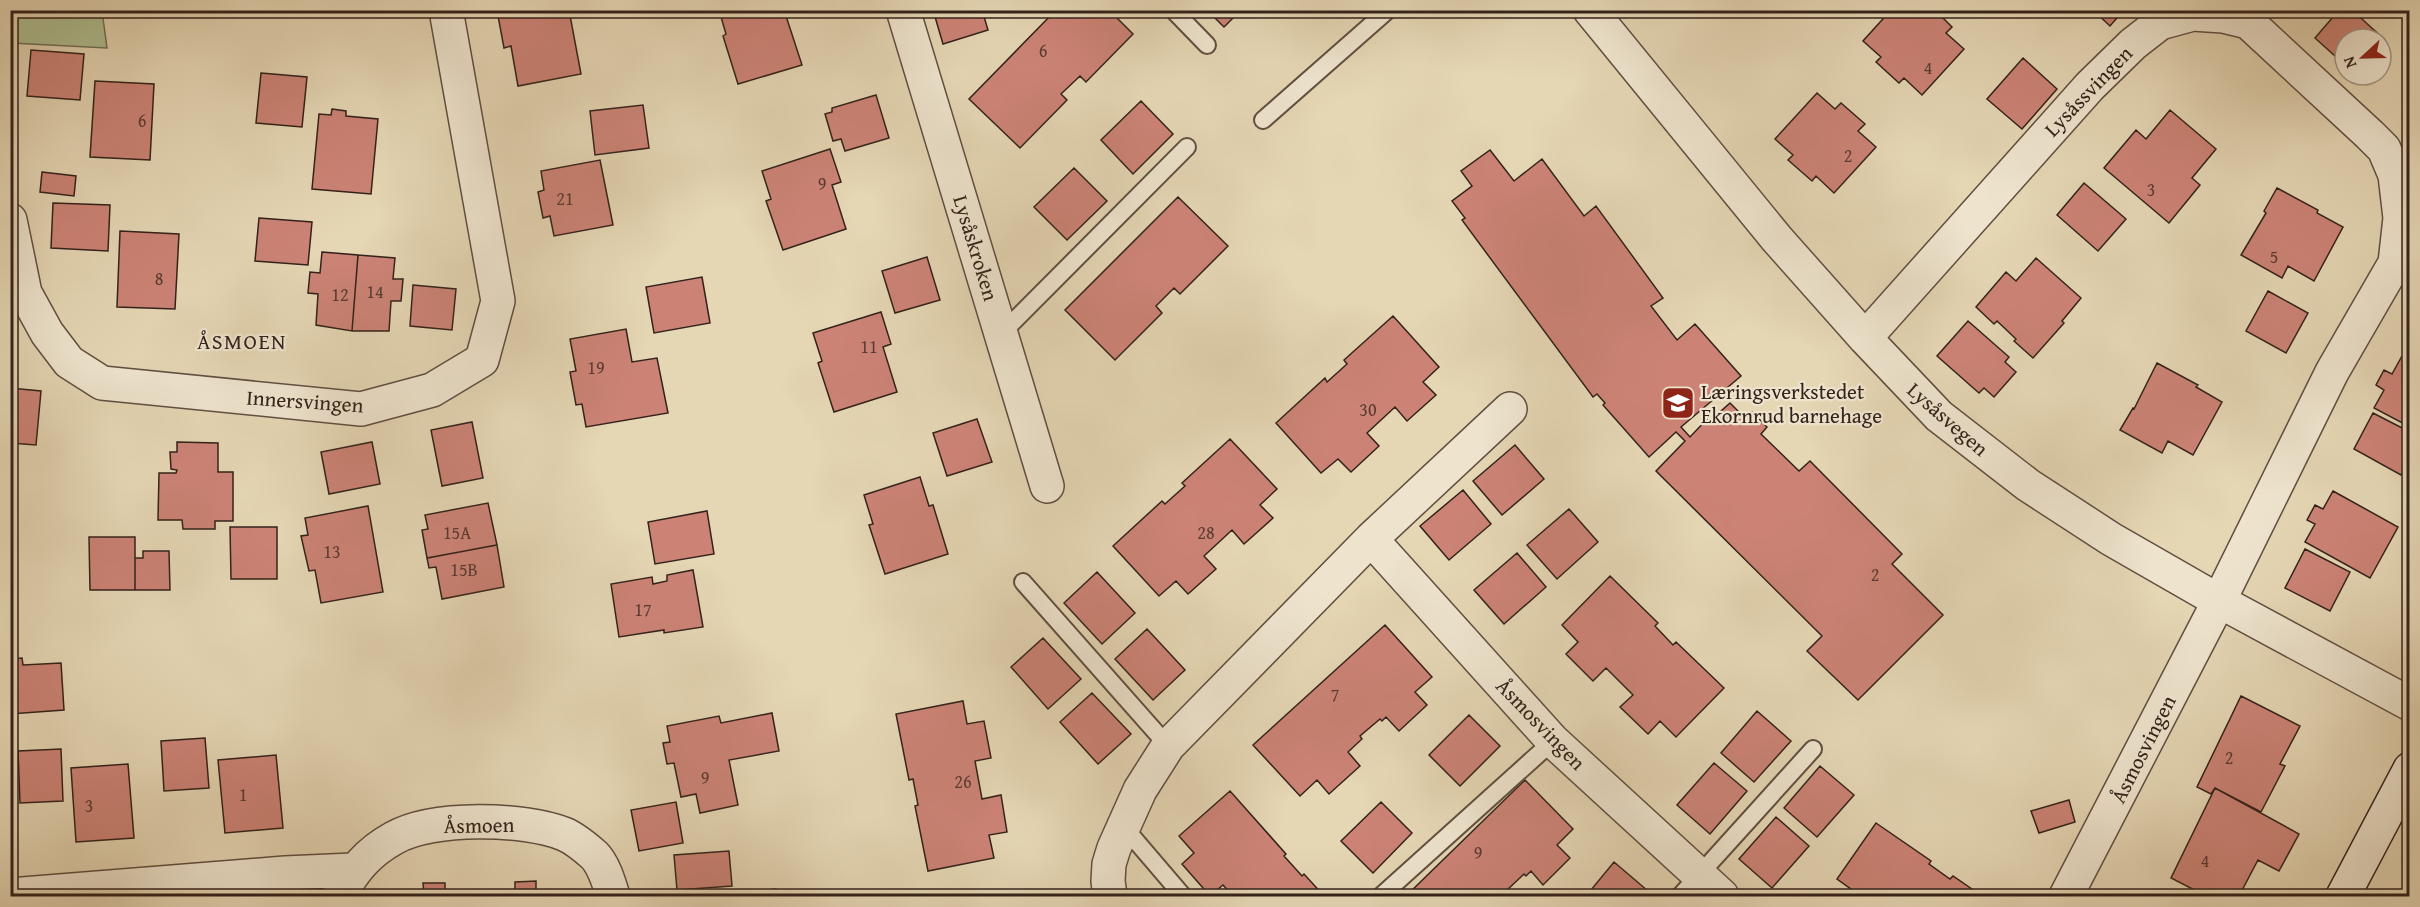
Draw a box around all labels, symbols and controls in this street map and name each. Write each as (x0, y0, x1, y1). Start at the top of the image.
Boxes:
north arrow (2333, 27, 2393, 87)
house number: 6 (1039, 37, 1047, 64)
street label: Lysåssvingen (2037, 38, 2140, 143)
text: N (2336, 53, 2362, 72)
house number: 4 (1924, 54, 1932, 81)
house number: 6 (138, 107, 146, 134)
house number: 2 (1844, 142, 1852, 169)
house number: 9 (818, 170, 826, 197)
house number: 3 (2147, 176, 2155, 203)
house number: 21 (556, 185, 574, 212)
street label: Lysåskroken (945, 191, 1007, 305)
house number: 5 (2270, 243, 2278, 270)
house number: 8 (155, 265, 163, 292)
house number: 14 (366, 278, 384, 305)
house number: 12 (331, 281, 349, 308)
district label: ÅSMOEN (197, 325, 287, 357)
house number: 11 (860, 333, 878, 360)
house number: 19 (587, 354, 605, 381)
street label: Lysåsvegen (1900, 375, 1996, 463)
place label: Læringsverkstedet Ekornrud barnehage (1701, 376, 1882, 431)
street label: Innersvingen (245, 381, 365, 421)
school or university icon: Læringsverkstedet Ekornrud barnehage (1660, 385, 1696, 421)
house number: 30 (1359, 396, 1377, 423)
house number: 15A (443, 519, 471, 546)
house number: 28 (1197, 519, 1215, 546)
house number: 13 (323, 538, 341, 565)
house number: 15B (450, 556, 478, 583)
house number: 2 (1871, 561, 1879, 588)
house number: 17 (634, 596, 652, 623)
street label: Åsmosvingen (1489, 671, 1593, 777)
house number: 7 (1331, 681, 1339, 708)
street label: Åsmosvingen (2103, 689, 2184, 808)
house number: 2 (2225, 744, 2233, 771)
house number: 9 (701, 764, 709, 791)
house number: 26 (954, 768, 972, 795)
house number: 1 (239, 781, 247, 808)
house number: 3 (85, 792, 93, 819)
street label: Åsmoen (443, 809, 515, 841)
house number: 9 (1474, 839, 1482, 866)
house number: 4 (2201, 847, 2209, 874)

